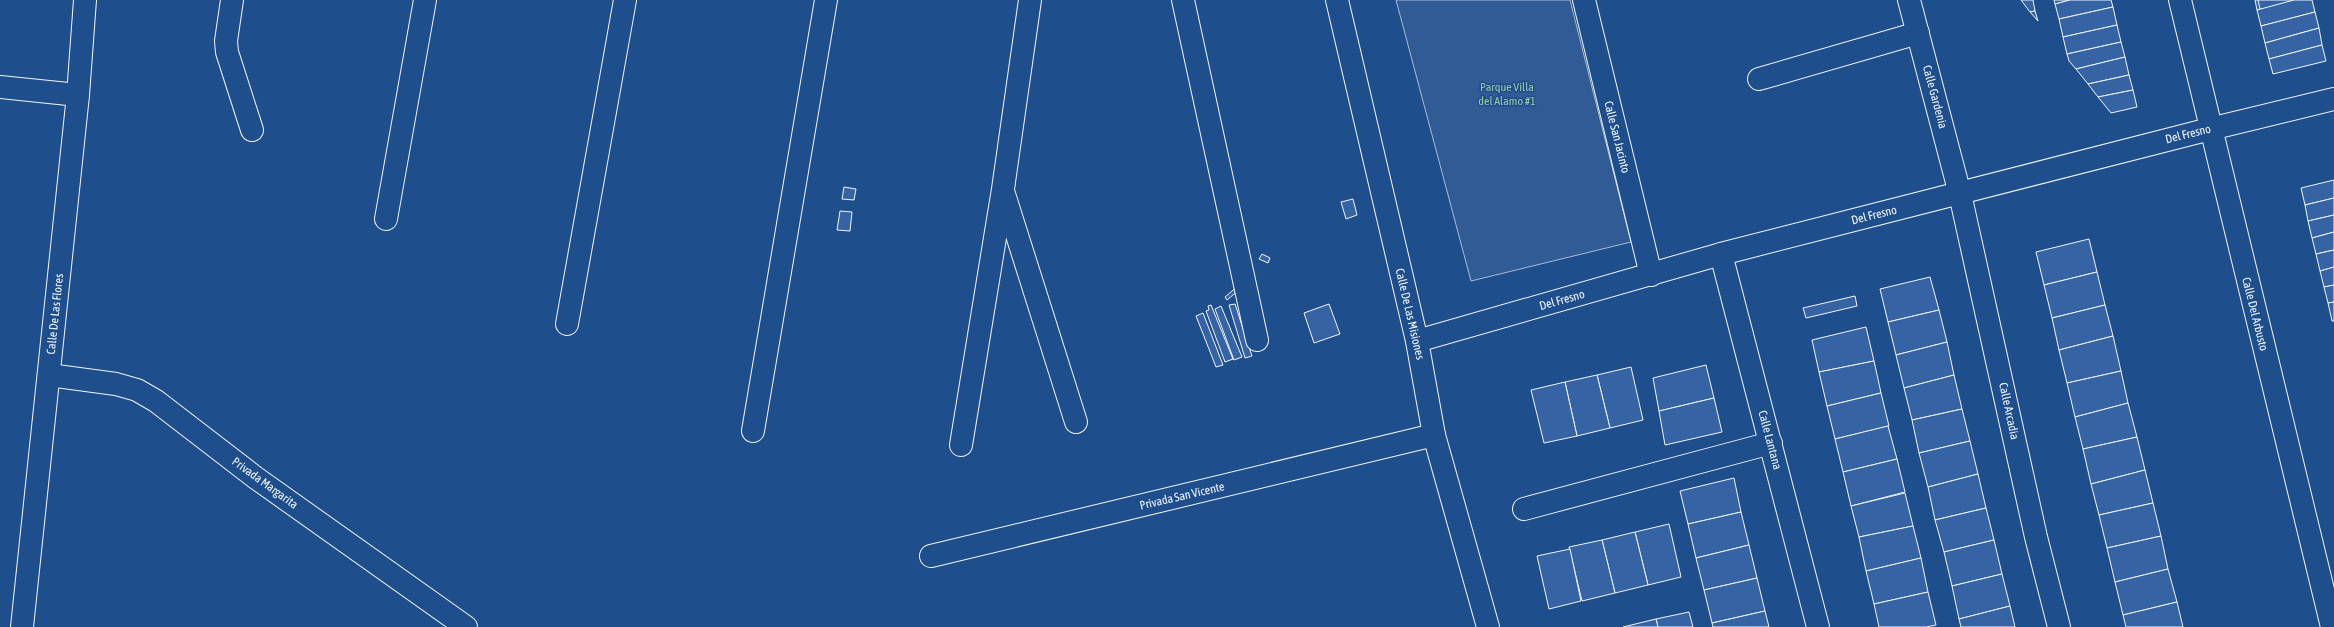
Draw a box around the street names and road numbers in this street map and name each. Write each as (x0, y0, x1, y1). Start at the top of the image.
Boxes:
street label: Calle Gardenia (1920, 64, 1950, 130)
street label: Calle San Jacinto (1601, 99, 1633, 175)
street label: Del Fresno (2164, 122, 2212, 146)
street label: Del Fresno (1850, 203, 1898, 227)
street label: Calle De Las Misiones (1393, 267, 1427, 361)
street label: Calle De Las Flores (44, 273, 66, 355)
street label: Calle Del Arbusto (2239, 276, 2271, 353)
street label: Del Fresno (1538, 287, 1587, 313)
street label: Calle Arcadia (1996, 381, 2022, 441)
street label: Calle Lantana (1755, 409, 1785, 471)
street label: Privada Margarita (229, 454, 301, 512)
street label: Privada San Vicente (1138, 479, 1226, 513)

